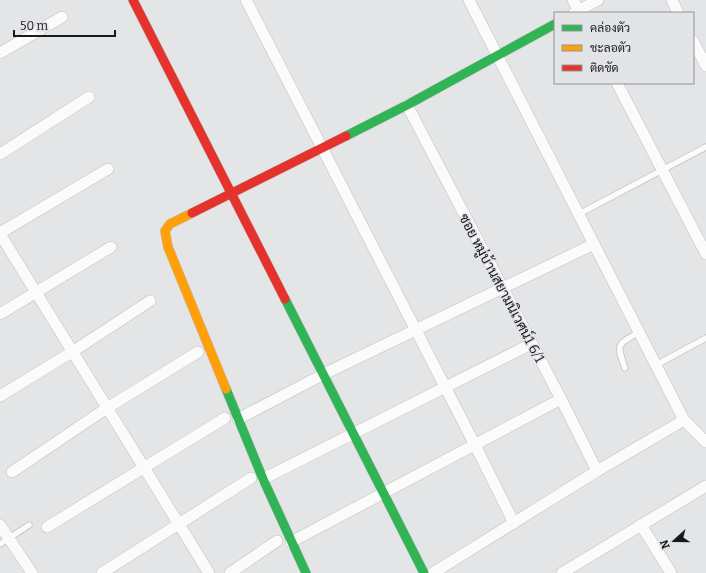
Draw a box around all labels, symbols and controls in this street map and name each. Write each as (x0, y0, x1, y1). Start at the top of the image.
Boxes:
scale bar (14, 12, 115, 38)
legend (554, 12, 694, 84)
text: 50 m (20, 19, 49, 33)
text: คล่องตัว (590, 21, 630, 35)
text: ชะลอตัว (590, 41, 631, 55)
text: ติดขัด (590, 61, 619, 75)
street label: ซอย หมู่บ้านสยามนิเวศน์1 6/1 (454, 210, 549, 366)
north arrow (654, 521, 694, 561)
text: N (657, 538, 673, 551)

